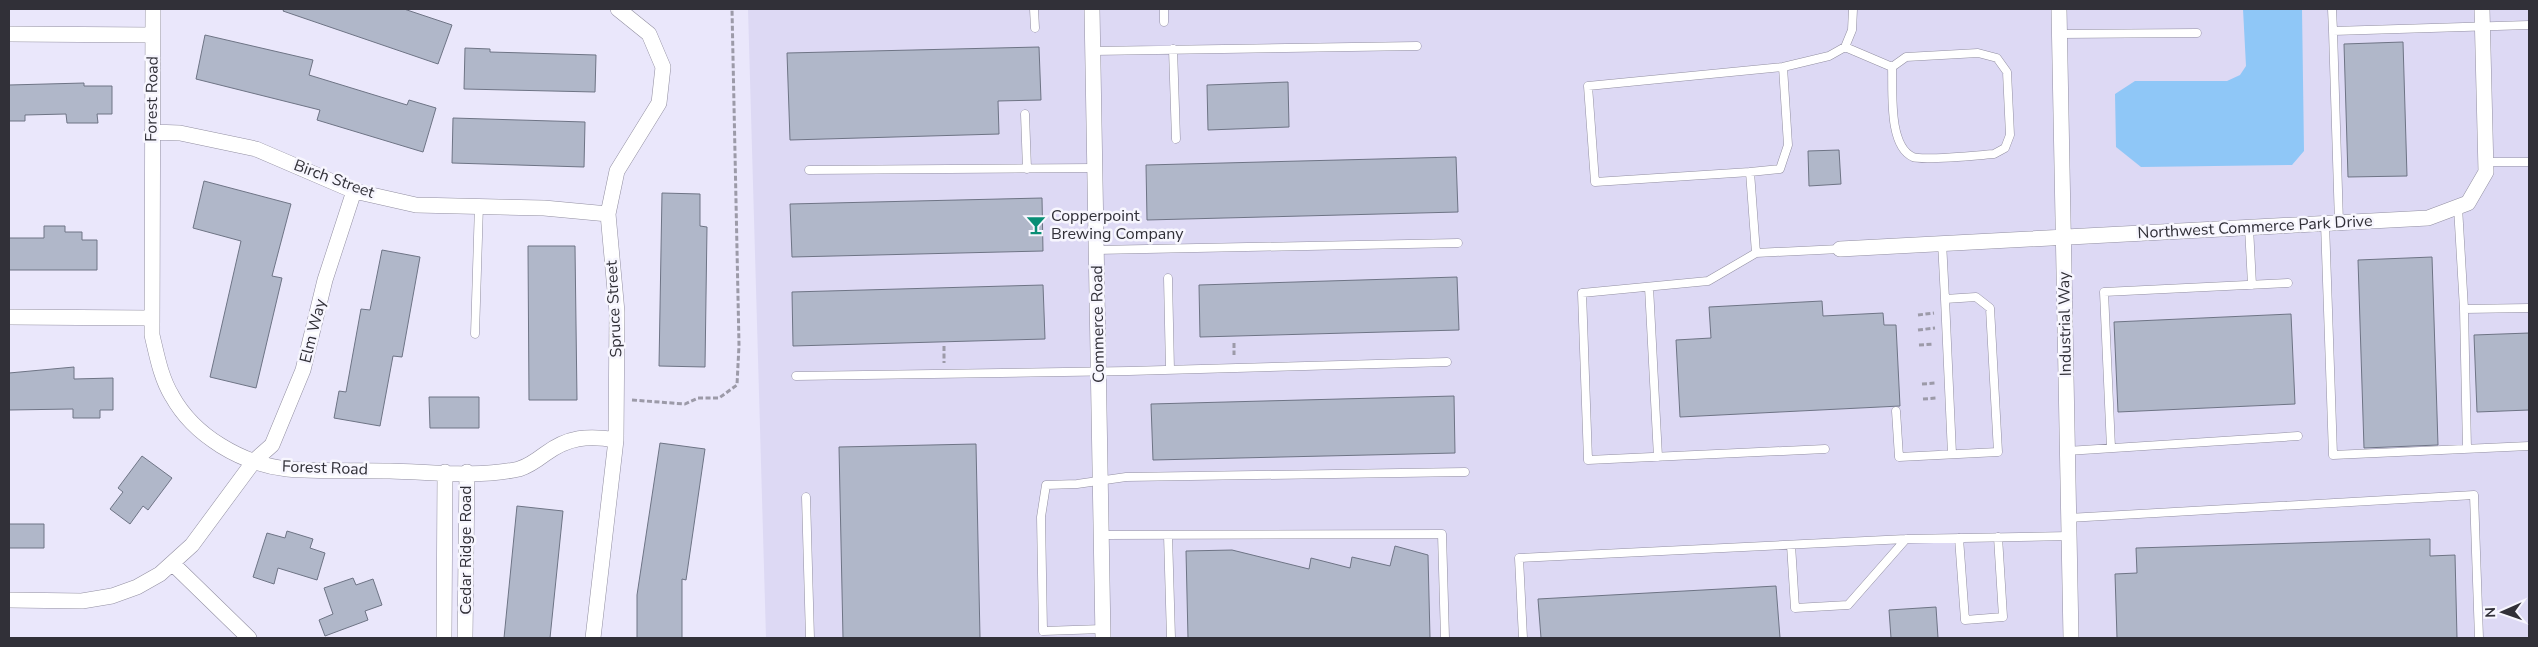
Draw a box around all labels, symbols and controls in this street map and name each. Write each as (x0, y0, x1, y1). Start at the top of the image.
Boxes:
street label: Forest Road (140, 56, 164, 142)
street label: Birch Street (291, 154, 378, 204)
place label: Copperpoint Brewing Company (1051, 205, 1184, 245)
street label: Northwest Commerce Park Drive (2137, 210, 2373, 244)
bar icon: Copperpoint Brewing Company (1025, 214, 1047, 236)
street label: Spruce Street (600, 259, 628, 358)
street label: Commerce Road (1086, 265, 1110, 383)
street label: Industrial Way (2053, 271, 2077, 377)
street label: Elm Way (294, 296, 332, 365)
street label: Forest Road (282, 456, 368, 480)
street label: Cedar Ridge Road (455, 485, 477, 615)
north arrow (2478, 587, 2528, 637)
text: N (2481, 607, 2500, 618)

